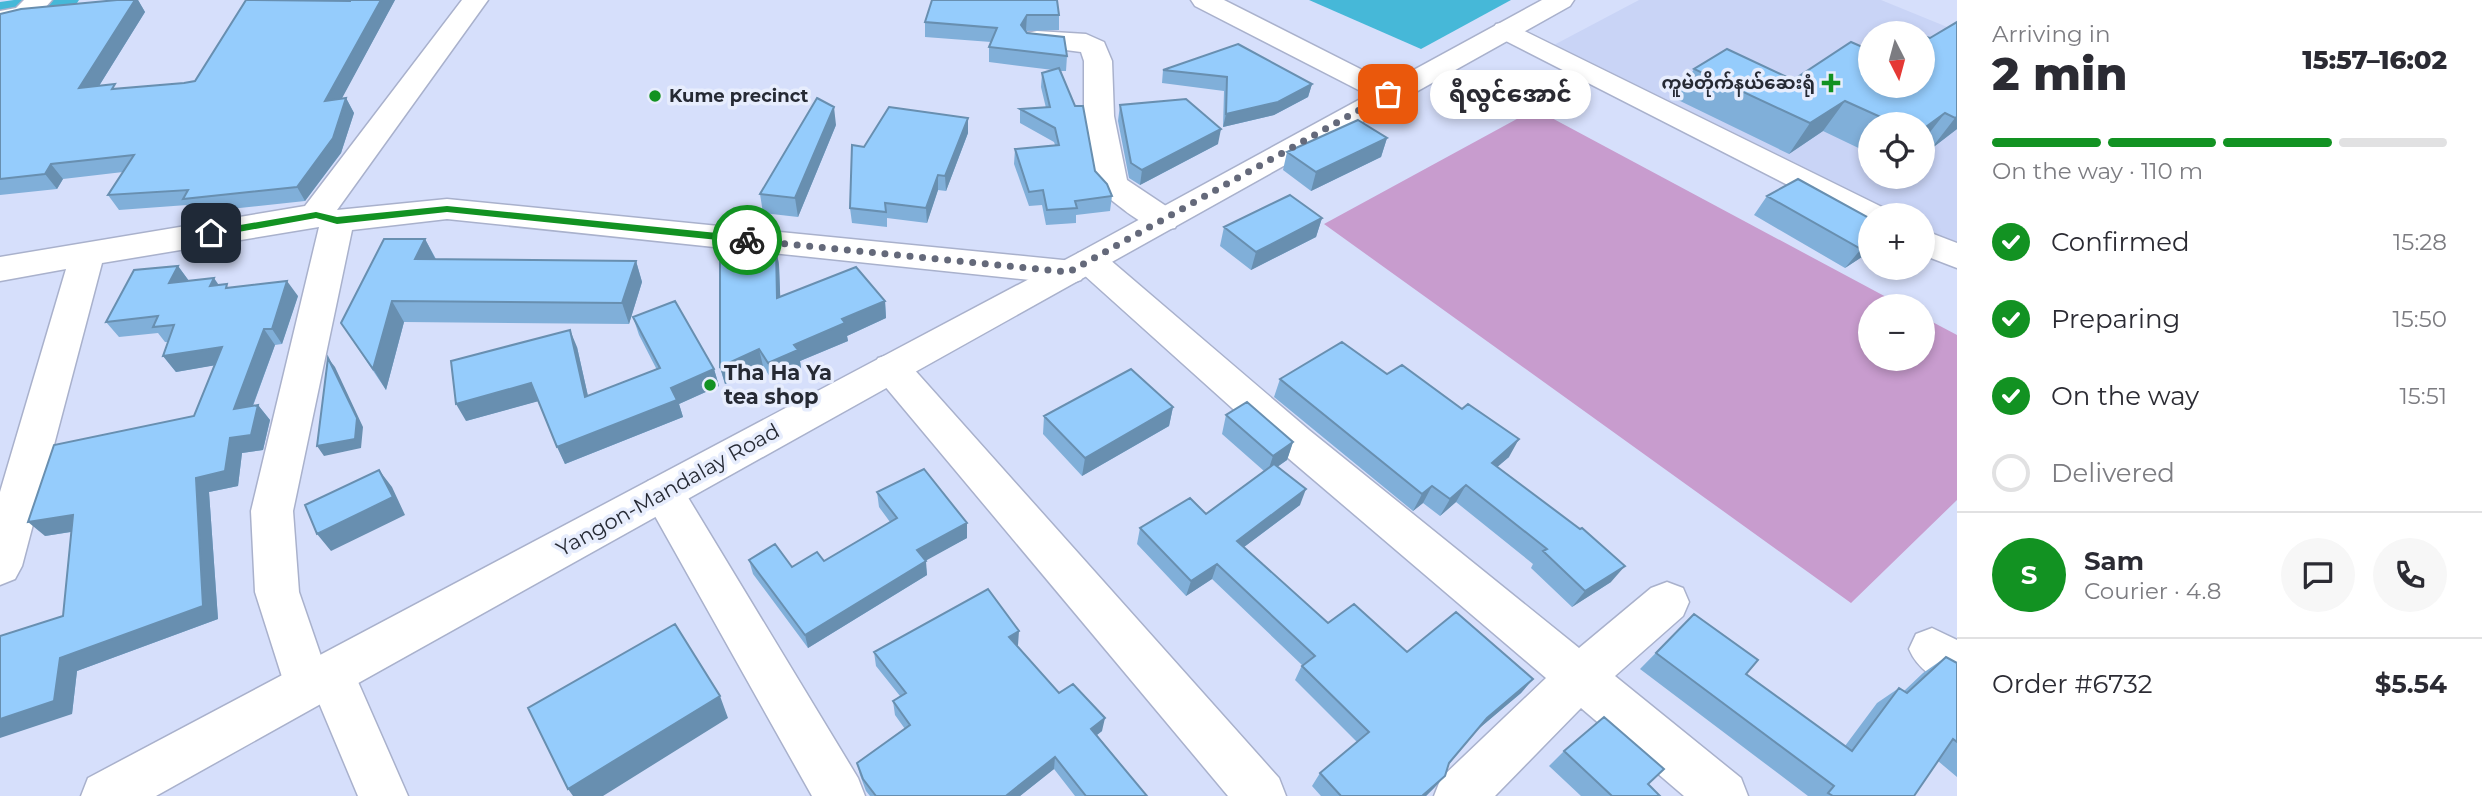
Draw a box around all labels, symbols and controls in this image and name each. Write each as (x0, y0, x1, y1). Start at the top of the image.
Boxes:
text: Arriving in (1992, 20, 2111, 48)
north arrow (1858, 21, 1936, 98)
map controls (1858, 21, 1935, 371)
text: 15:57–16:02 (2302, 44, 2447, 76)
text: 2 min (1992, 45, 2127, 102)
pin (1358, 64, 1418, 124)
callout: ရီလွင်အောင် (1430, 70, 1591, 119)
place label: ကူမဲတိုက်နယ်ဆေးရုံ (1662, 71, 1815, 97)
marker: ကူမဲတိုက်နယ်ဆေးရုံ (1821, 73, 1841, 93)
icon: bag (1369, 75, 1407, 113)
text: ရီလွင်အောင် (1449, 80, 1572, 108)
place label: Kume precinct (669, 85, 808, 107)
marker: Kume precinct (647, 88, 663, 104)
button: locate (1858, 112, 1935, 189)
text: On the way · 110 m (1992, 157, 2203, 185)
pin (181, 203, 241, 263)
button: + (1858, 203, 1935, 280)
courier (712, 205, 782, 275)
icon: home (192, 214, 230, 252)
icon: bike (728, 221, 766, 259)
icon: check (1992, 223, 2030, 261)
text: Confirmed (2051, 226, 2190, 258)
text: 15:28 (2393, 228, 2447, 256)
button: − (1858, 294, 1935, 371)
icon: check (1992, 300, 2030, 338)
text: Preparing (2051, 303, 2180, 335)
text: 15:50 (2393, 305, 2447, 333)
place label: Tha Ha Ya tea shop (724, 360, 832, 409)
marker: Tha Ha Ya tea shop (702, 377, 718, 393)
icon: check (1992, 377, 2030, 415)
text: On the way (2051, 380, 2199, 412)
text: 15:51 (2399, 382, 2447, 410)
street label: Yangon-Mandalay Road (552, 418, 784, 561)
text: Delivered (2051, 457, 2175, 489)
button: chat (2281, 538, 2355, 612)
button: phone (2373, 538, 2447, 612)
text: Sam (2084, 545, 2144, 577)
text: S (2021, 559, 2037, 591)
text: Courier · 4.8 (2084, 577, 2221, 605)
text: Order #6732 (1992, 668, 2153, 700)
text: $5.54 (2375, 668, 2447, 700)

